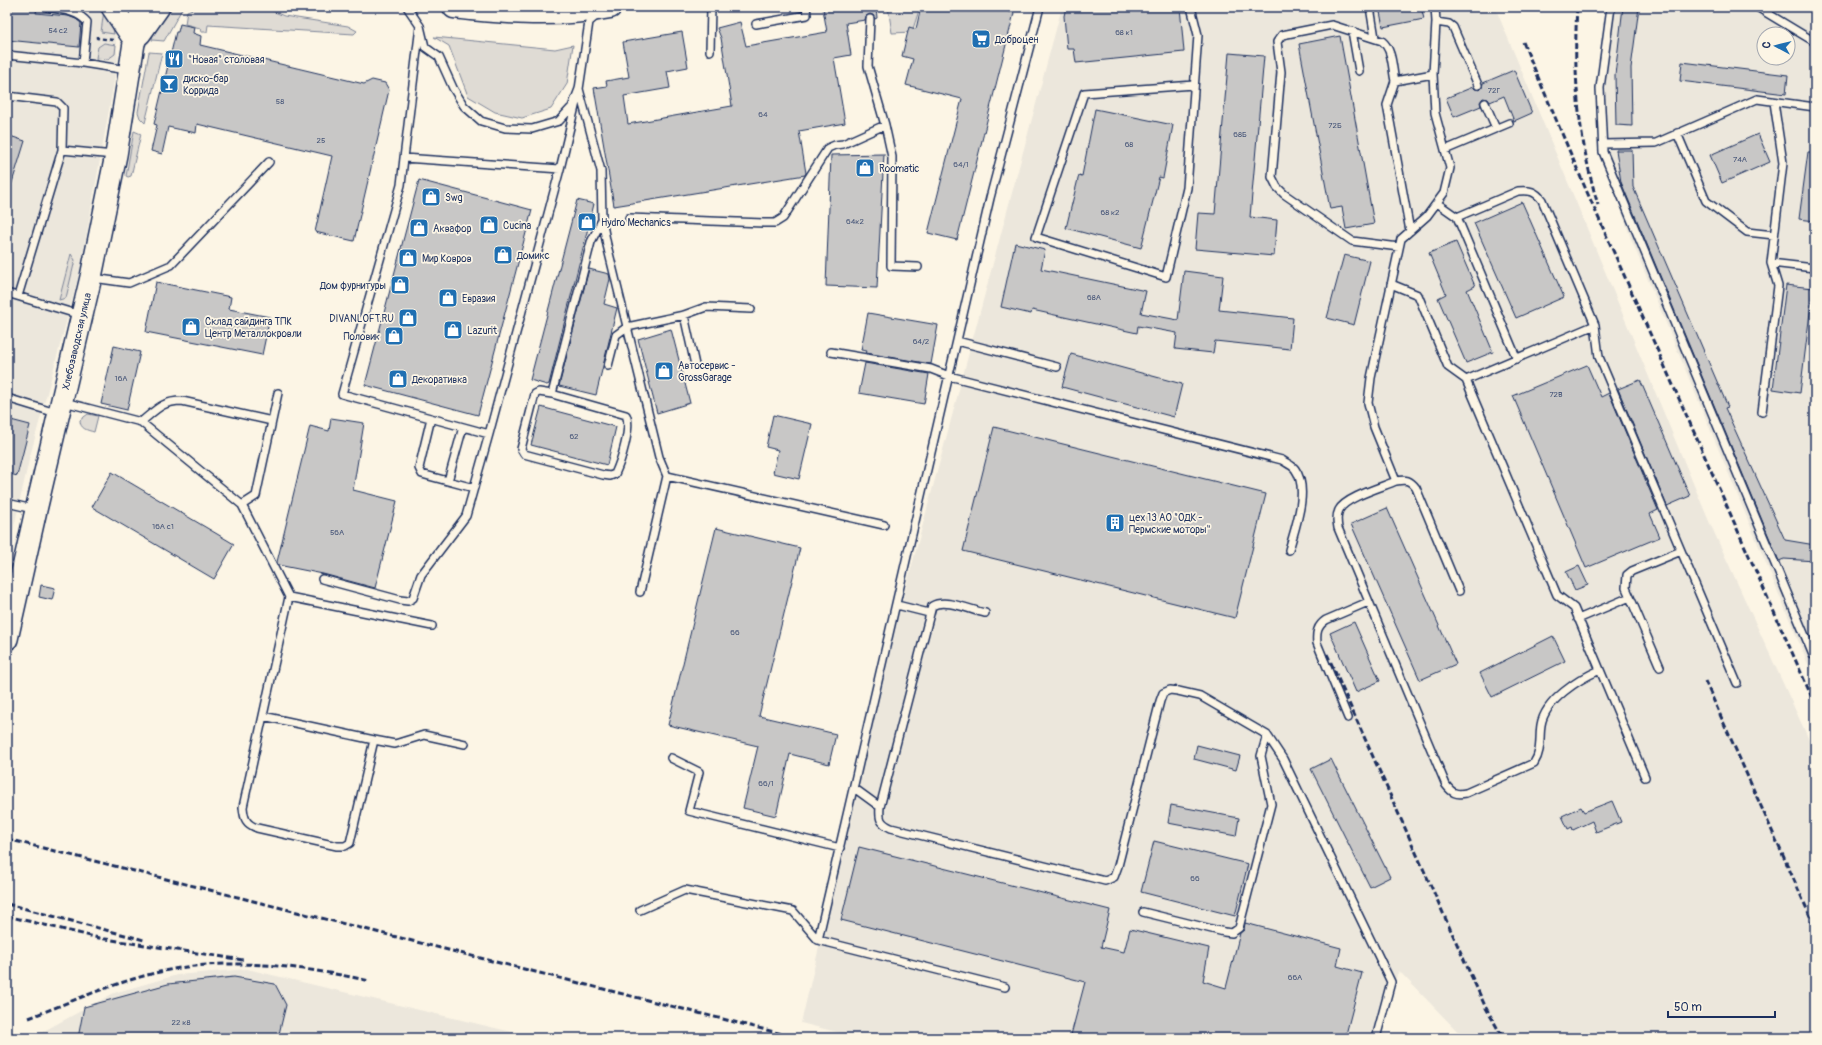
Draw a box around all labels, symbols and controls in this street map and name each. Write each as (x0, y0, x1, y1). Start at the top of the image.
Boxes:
house number: 54 с2 (48, 26, 68, 35)
north arrow (1756, 26, 1796, 66)
supermarket icon: Доброцен (970, 28, 992, 50)
house number: 68 к1 (1115, 28, 1133, 37)
place label: Доброцен (994, 34, 1038, 46)
text: С (1760, 40, 1773, 49)
restaurant icon: "Новая" столовая (163, 48, 185, 70)
place label: "Новая" столовая (188, 54, 265, 66)
bar icon: диско-бар Коррида (158, 73, 180, 95)
place label: диско-бар Коррида (183, 73, 229, 97)
house number: 72Г (1488, 86, 1500, 95)
house number: 58 (276, 97, 284, 106)
house number: 64 (758, 110, 768, 119)
house number: 72Б (1328, 121, 1342, 130)
house number: 68Б (1233, 130, 1247, 139)
house number: 25 (317, 136, 325, 145)
house number: 68 (1125, 140, 1133, 149)
house number: 74А (1733, 155, 1747, 164)
shop icon: Roomatic (854, 157, 876, 179)
house number: 64/1 (953, 160, 969, 169)
place label: Roomatic (879, 163, 919, 175)
shop icon: Swg (420, 186, 442, 208)
place label: Swg (445, 192, 463, 204)
house number: 68 к2 (1100, 208, 1120, 217)
shop icon: Hydro Mechanics (576, 211, 598, 233)
shop icon: Cucina (478, 214, 500, 236)
shop icon: Аквафор (408, 217, 430, 239)
place label: Hydro Mechanics (601, 217, 671, 229)
house number: 64к2 (846, 217, 864, 226)
place label: Cucina (503, 220, 532, 232)
place label: Аквафор (433, 223, 472, 235)
shop icon: Домикс (492, 244, 514, 266)
shop icon: Мир Ковров (397, 247, 419, 269)
place label: Домикс (516, 250, 550, 262)
place label: Мир Ковров (422, 253, 472, 265)
shop icon: Дом фурнитуры (389, 274, 411, 296)
place label: Дом фурнитуры (319, 280, 386, 292)
shop icon: Евразия (437, 287, 459, 309)
street label: Хлебозаводская улица (60, 291, 94, 391)
place label: Евразия (462, 293, 496, 305)
house number: 68А (1087, 293, 1101, 302)
shop icon: DIVANLOFT.RU (397, 307, 419, 329)
place label: DIVANLOFT.RU (329, 313, 394, 325)
shop icon: Склад сайдинга ТПК Центр Металлокровли (180, 316, 202, 338)
place label: Склад сайдинга ТПК Центр Металлокровли (205, 316, 302, 340)
shop icon: Lazurit (442, 319, 464, 341)
shop icon: Половик (383, 325, 405, 347)
place label: Lazurit (467, 325, 498, 337)
place label: Половик (343, 331, 380, 343)
house number: 64/2 (913, 337, 930, 346)
shop icon: Автосервис - GrossGarage (653, 360, 675, 382)
place label: Автосервис - GrossGarage (678, 360, 735, 384)
shop icon: Декоративка (387, 368, 409, 390)
house number: 16А (115, 374, 127, 383)
place label: Декоративка (411, 374, 467, 386)
house number: 72В (1549, 390, 1563, 399)
house number: 62 (569, 432, 579, 441)
building icon: цех 13 АО "ОДК - Пермские моторы" (1104, 512, 1126, 534)
place label: цех 13 АО "ОДК - Пермские моторы" (1129, 512, 1211, 536)
house number: 16А с1 (152, 522, 174, 531)
house number: 56А (330, 528, 344, 537)
house number: 66 (730, 628, 740, 637)
house number: 66/1 (758, 779, 774, 788)
house number: 66 (1190, 874, 1200, 883)
house number: 66А (1288, 973, 1302, 982)
scale bar (1668, 993, 1775, 1019)
text: 50 m (1674, 1000, 1702, 1015)
house number: 22 к8 (172, 1018, 190, 1027)

